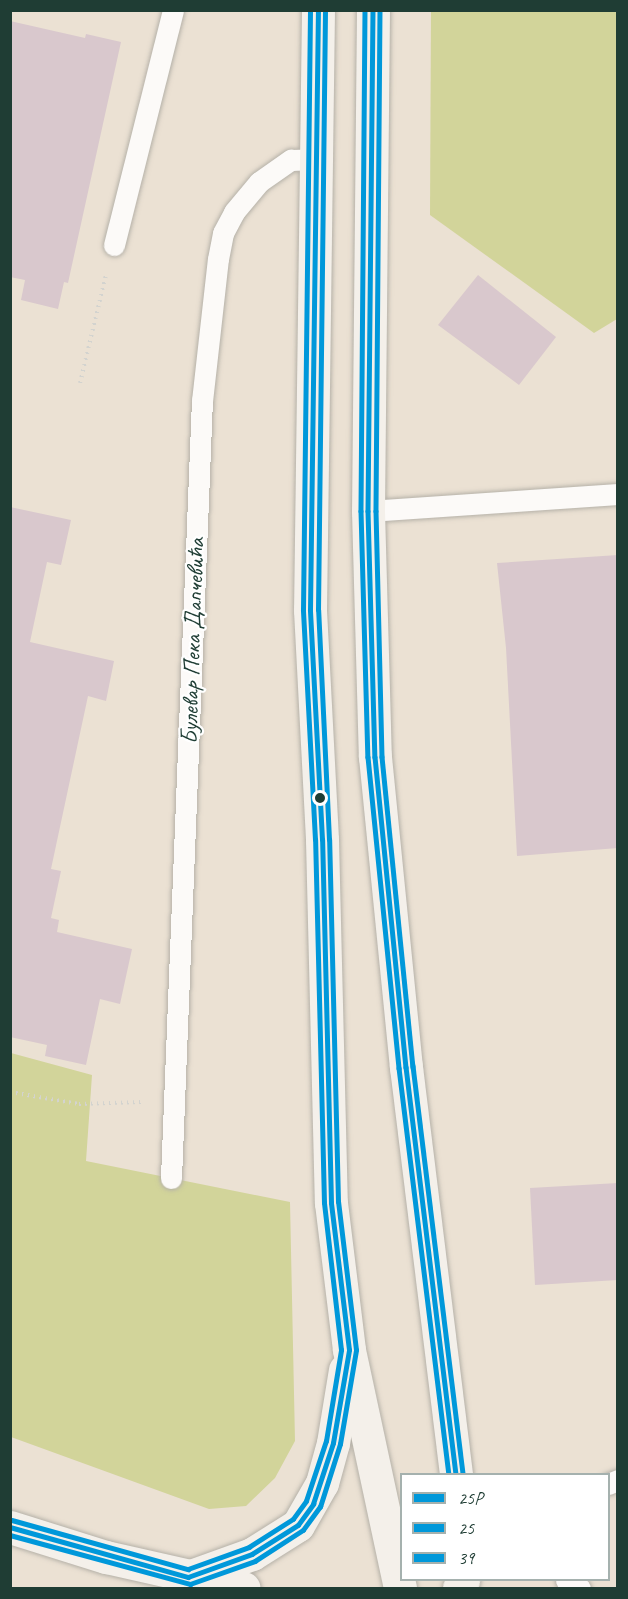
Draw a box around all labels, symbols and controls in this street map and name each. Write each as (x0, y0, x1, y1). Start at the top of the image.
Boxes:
street label: Булевар Пека Дапчевића (175, 538, 211, 744)
unlabelled marker (314, 792, 326, 804)
legend (400, 1473, 610, 1581)
text: 25P (458, 1487, 483, 1509)
text: 25 (458, 1517, 474, 1539)
text: 39 (458, 1547, 474, 1569)

